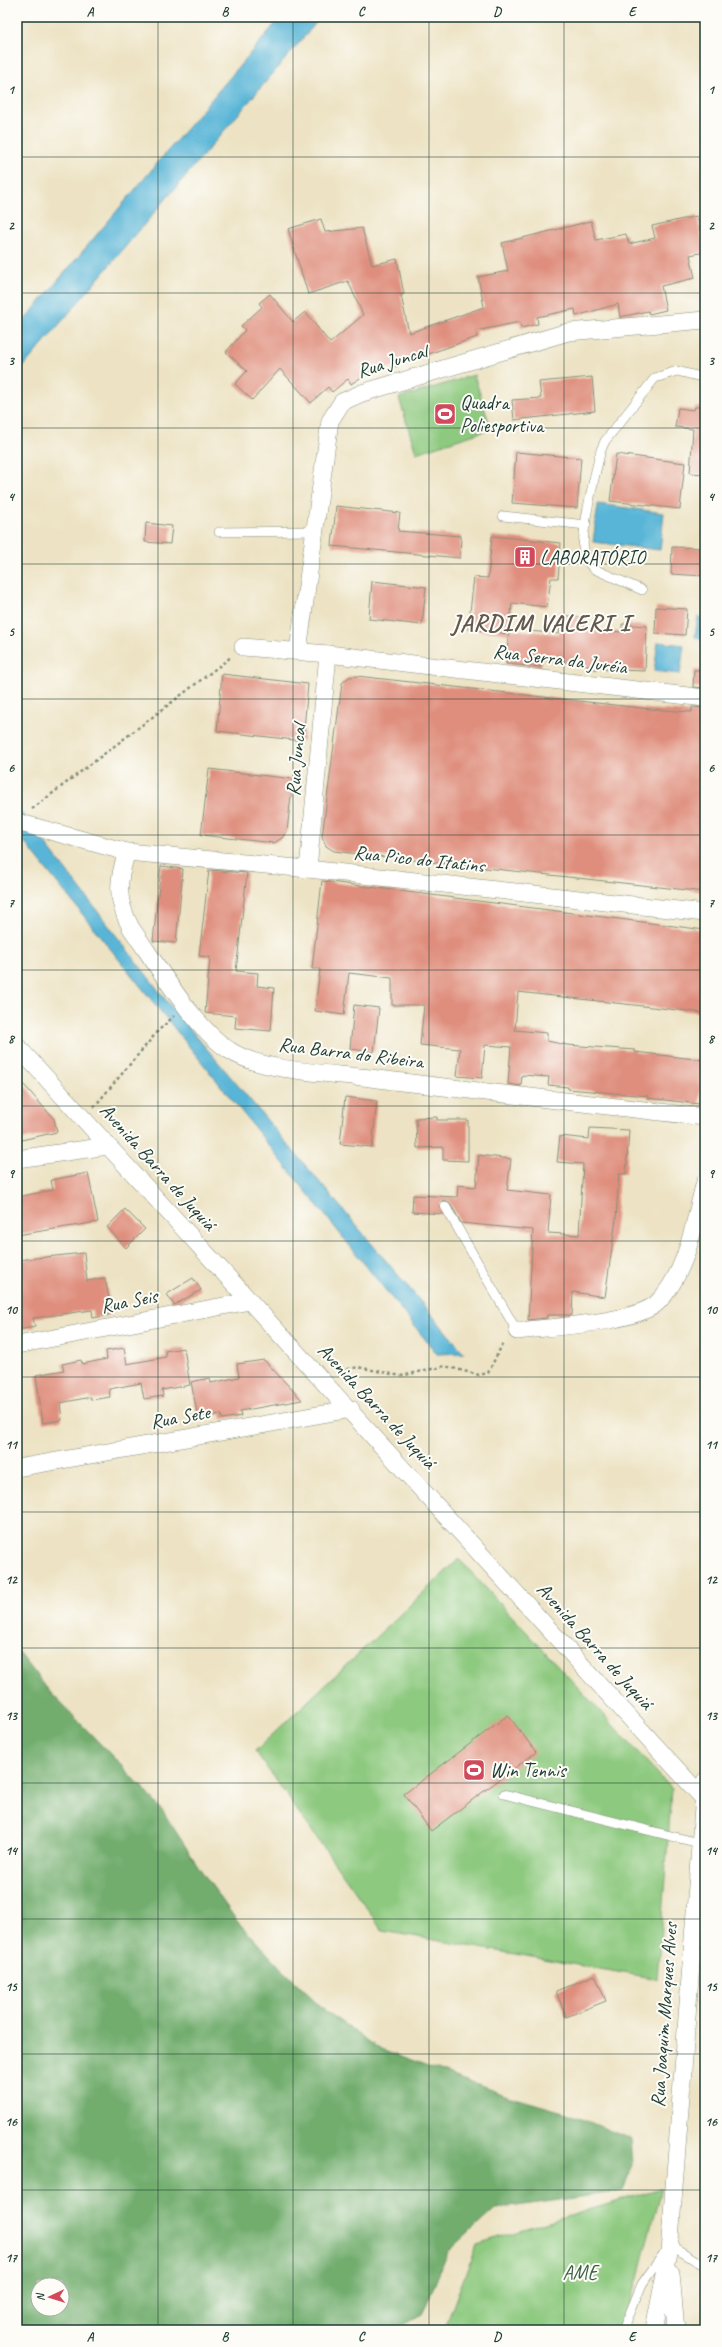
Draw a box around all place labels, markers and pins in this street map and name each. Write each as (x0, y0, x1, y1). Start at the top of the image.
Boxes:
place label: Quadra Poliesportiva (460, 390, 545, 438)
sports icon: Quadra Poliesportiva (432, 401, 458, 427)
building icon: LABORATÓRIO (512, 544, 538, 570)
place label: LABORATÓRIO (540, 545, 647, 570)
sports icon: Win Tennis (461, 1757, 487, 1783)
place label: Win Tennis (490, 1758, 568, 1783)

